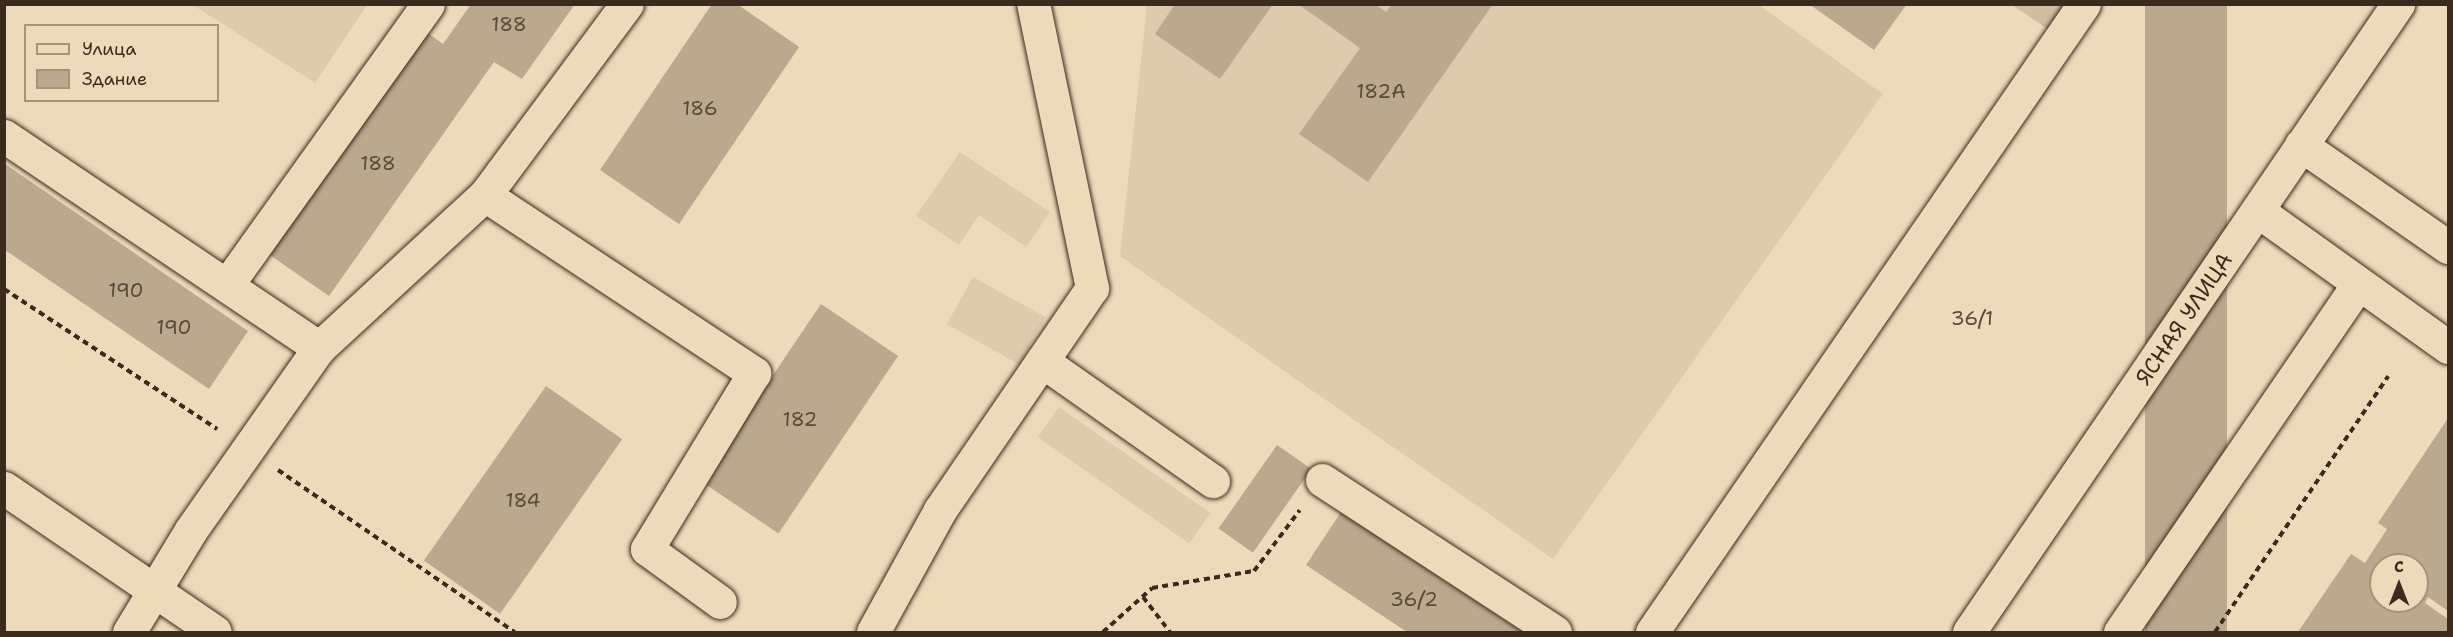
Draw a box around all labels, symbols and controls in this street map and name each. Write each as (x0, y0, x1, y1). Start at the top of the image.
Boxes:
house number: 188 (491, 12, 527, 36)
legend (24, 24, 219, 102)
text: Улица (82, 37, 136, 61)
text: Здание (82, 67, 147, 91)
house number: 182А (1356, 79, 1406, 103)
house number: 186 (682, 96, 718, 120)
house number: 188 (360, 151, 396, 175)
street label: ЯСНАЯ УЛИЦА (2130, 248, 2238, 390)
house number: 190 (108, 278, 144, 302)
house number: 36/1 (1951, 306, 1993, 330)
house number: 190 (156, 315, 192, 339)
house number: 182 (783, 407, 817, 431)
house number: 184 (505, 488, 541, 512)
north arrow (2369, 553, 2429, 613)
text: С (2394, 556, 2404, 577)
house number: 36/2 (1390, 587, 1438, 611)

